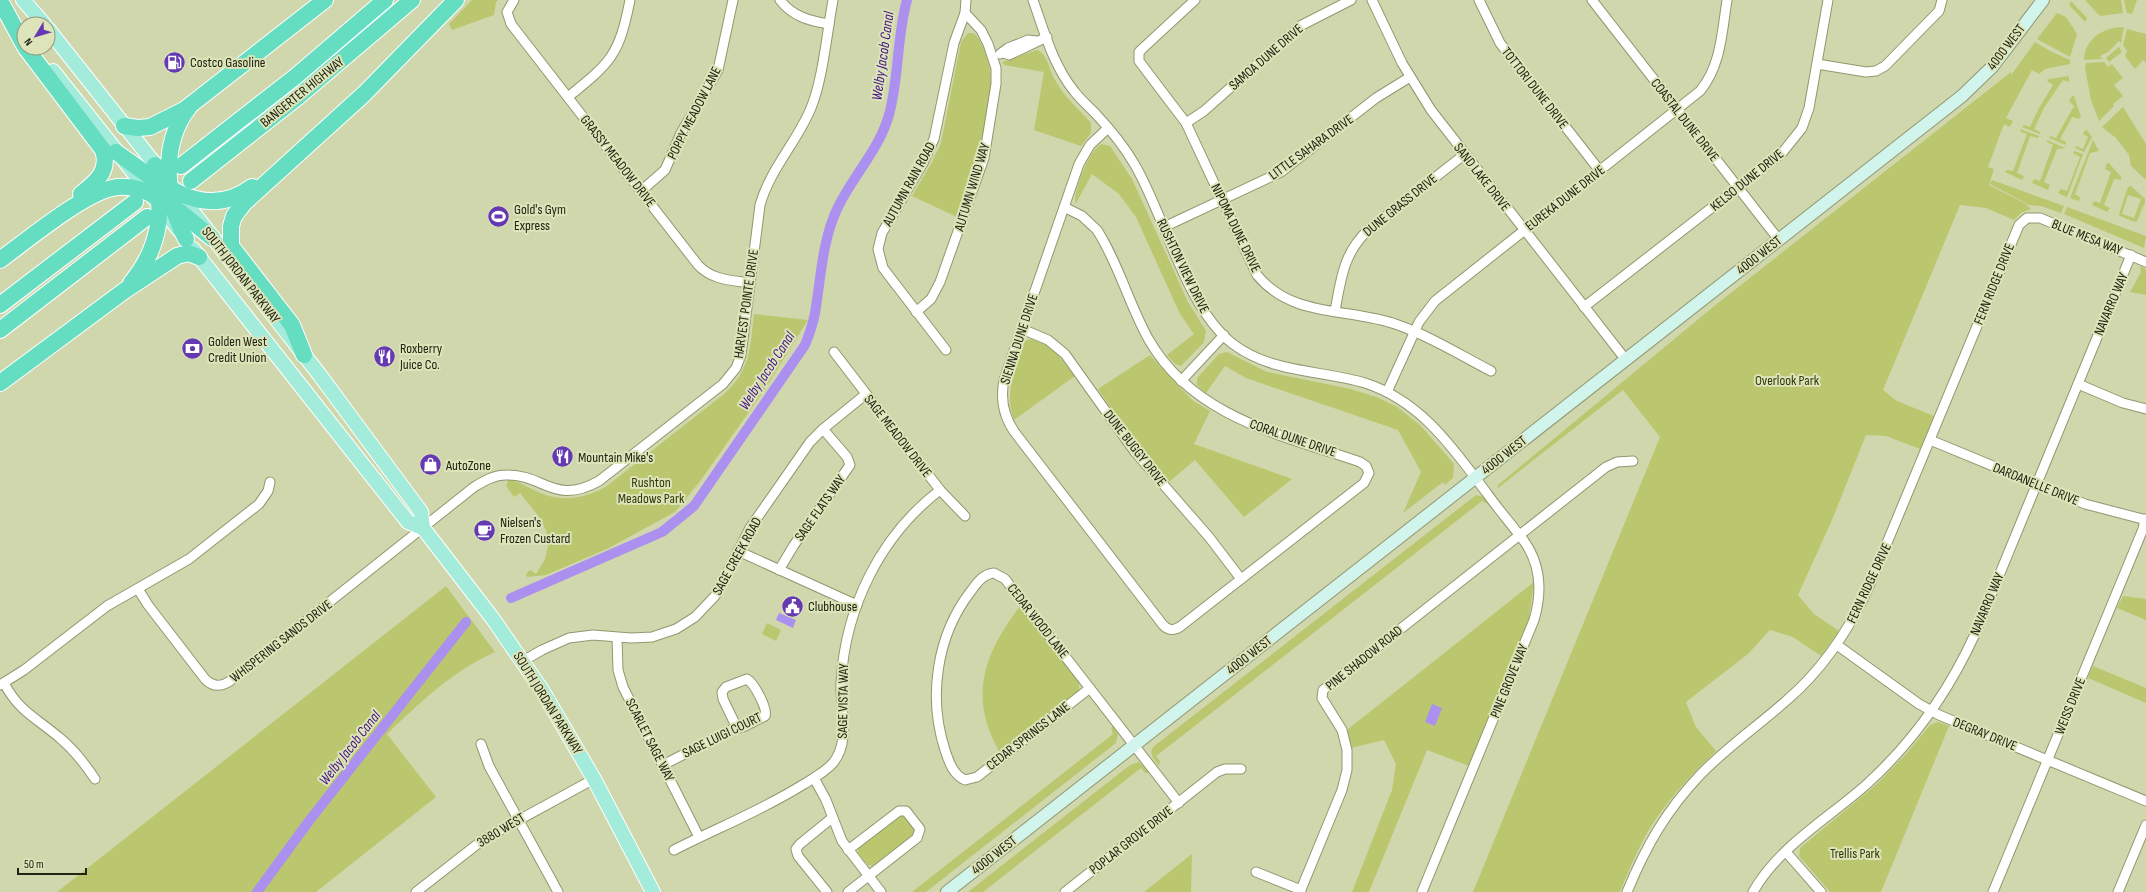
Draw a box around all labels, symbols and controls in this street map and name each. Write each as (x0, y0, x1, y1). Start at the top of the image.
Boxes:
water label: Welby Jacob Canal (867, 9, 899, 102)
north arrow (16, 16, 56, 56)
street label: SAMOA DUNE DRIVE (1225, 20, 1307, 94)
street label: 4000 WEST (1983, 20, 2029, 73)
text: N (22, 35, 35, 48)
street label: TOTTORI DUNE DRIVE (1498, 44, 1572, 132)
fuel station icon: Costco Gasoline (162, 49, 188, 75)
street label: BANGERTER HIGHWAY (257, 53, 347, 131)
place label: Costco Gasoline (190, 54, 266, 71)
street label: POPPY MEADOW LANE (663, 64, 725, 162)
street label: COASTAL DUNE DRIVE (1647, 75, 1723, 165)
street label: LITTLE SAHARA DRIVE (1265, 110, 1357, 183)
street label: GRASSY MEADOW DRIVE (577, 111, 659, 211)
street label: AUTUMN RAIN ROAD (878, 139, 939, 230)
street label: SAND LAKE DRIVE (1450, 139, 1514, 215)
street label: AUTUMN WIND WAY (950, 141, 994, 234)
street label: KELSO DUNE DRIVE (1707, 145, 1787, 215)
street label: EUREKA DUNE DRIVE (1522, 161, 1609, 234)
street label: DUNE GRASS DRIVE (1359, 170, 1441, 240)
street label: NIPOMA DUNE DRIVE (1207, 181, 1265, 275)
place label: Gold's Gym Express (514, 201, 566, 234)
sports icon: Gold's Gym Express (485, 204, 511, 230)
street label: BLUE MESA WAY (2049, 215, 2125, 259)
street label: RUSHTON VIEW DRIVE (1153, 216, 1213, 316)
street label: SOUTH JORDAN PARKWAY (198, 223, 284, 327)
street label: 4000 WEST (1733, 232, 1785, 278)
street label: FERN RIDGE DRIVE (1970, 240, 2018, 327)
street label: HARVEST POINTE DRIVE (730, 248, 762, 360)
street label: NAVARRO WAY (2090, 270, 2132, 338)
street label: SIENNA DUNE DRIVE (996, 291, 1042, 386)
water label: Welby Jacob Canal (735, 327, 800, 414)
place label: Golden West Credit Union (208, 333, 267, 366)
bank icon: Golden West Credit Union (180, 336, 206, 362)
place label: Roxberry Juice Co. (399, 340, 443, 373)
restaurant icon: Roxberry Juice Co. (371, 343, 397, 369)
park label: Overlook Park (1755, 372, 1820, 389)
street label: SAGE MEADOW DRIVE (860, 391, 936, 481)
street label: DUNE BUGGY DRIVE (1100, 406, 1170, 490)
street label: CORAL DUNE DRIVE (1247, 415, 1339, 461)
street label: 4000 WEST (1478, 432, 1530, 478)
restaurant icon: Mountain Mike's (549, 444, 575, 470)
place label: Mountain Mike's (578, 449, 653, 466)
shop icon: AutoZone (417, 452, 443, 478)
place label: AutoZone (445, 457, 491, 474)
street label: DARDANELLE DRIVE (1990, 459, 2082, 509)
street label: SAGE FLATS WAY (791, 471, 849, 544)
park label: Rushton Meadows Park (618, 474, 685, 507)
place label: Nielsen's Frozen Custard (500, 514, 570, 547)
street label: SAGE CREEK ROAD (709, 514, 765, 598)
cafe icon: Nielsen's Frozen Custard (471, 517, 497, 543)
street label: FERN RIDGE DRIVE (1843, 540, 1895, 626)
street label: NAVARRO WAY (1966, 570, 2008, 638)
street label: CEDAR WOOD LANE (1004, 580, 1073, 662)
public building icon: Clubhouse (779, 593, 805, 619)
street label: WHISPERING SANDS DRIVE (227, 596, 336, 686)
place label: Clubhouse (808, 598, 857, 615)
street label: PINE SHADOW ROAD (1322, 622, 1406, 694)
street label: 4000 WEST (1223, 632, 1275, 678)
street label: PINE GROVE WAY (1486, 641, 1532, 721)
street label: SOUTH JORDAN PARKWAY (510, 649, 586, 758)
street label: SAGE VISTA WAY (834, 663, 852, 739)
street label: WEISS DRIVE (2051, 675, 2089, 737)
street label: SCARLET SAGE WAY (622, 696, 678, 785)
street label: CEDAR SPRINGS LANE (983, 698, 1073, 774)
water label: Welby Jacob Canal (315, 706, 386, 789)
street label: SAGE LUIGI COURT (680, 708, 765, 762)
street label: DEGRAY DRIVE (1950, 713, 2020, 755)
street label: POPLAR GROVE DRIVE (1086, 802, 1176, 878)
street label: 3880 WEST (474, 809, 528, 851)
street label: 4000 WEST (968, 832, 1020, 878)
park label: Trellis Park (1830, 845, 1881, 862)
scale bar (18, 850, 86, 876)
text: 50 m (24, 857, 44, 872)

